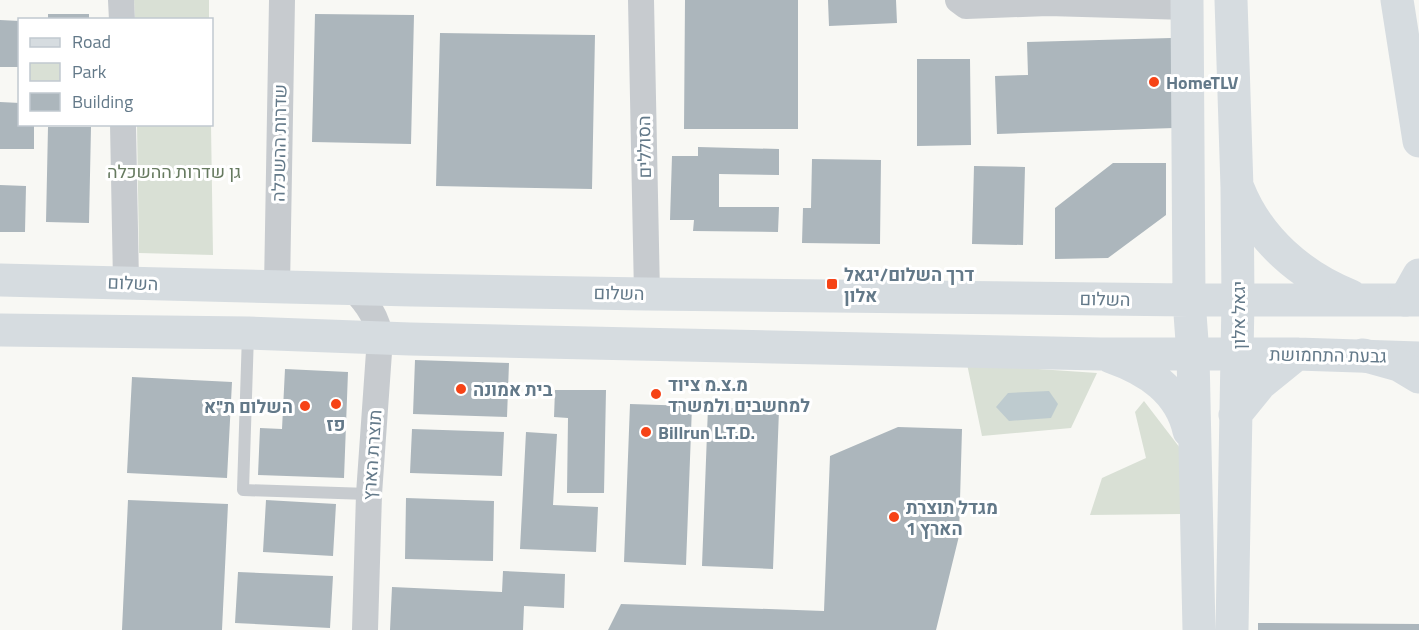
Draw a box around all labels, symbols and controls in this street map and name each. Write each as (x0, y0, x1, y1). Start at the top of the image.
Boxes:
legend (18, 18, 213, 126)
text: Road (72, 28, 111, 55)
text: Park (72, 58, 107, 85)
place label: HomeTLV (1166, 69, 1239, 96)
marker: HomeTLV (1147, 75, 1161, 89)
street label: שדרות ההשכלה (264, 84, 294, 202)
text: Building (72, 88, 133, 115)
street label: הסוללים (630, 115, 658, 179)
park label: גן שדרות ההשכלה (107, 158, 241, 185)
place label: דרך השלום/יגאל אלון (844, 261, 974, 309)
street label: השלום (107, 269, 159, 297)
marker: דרך השלום/יגאל אלון (825, 277, 839, 291)
street label: השלום (593, 279, 645, 307)
street label: יגאל אלון (1225, 281, 1252, 349)
street label: השלום (1079, 285, 1131, 313)
street label: גבעת התחמושת (1269, 340, 1387, 370)
place label: מ.צ.מ ציוד למחשבים ולמשרד (668, 371, 810, 419)
place label: בית אמונה (473, 376, 553, 403)
marker: בית אמונה (454, 382, 468, 396)
marker: מ.צ.מ ציוד למחשבים ולמשרד (649, 387, 663, 401)
place label: השלום ת"א (204, 393, 293, 420)
marker: פז (329, 397, 343, 411)
marker: השלום ת"א (298, 399, 312, 413)
street label: תוצרת הארץ (355, 409, 389, 501)
place label: פז (327, 411, 345, 438)
place label: Billrun L.T.D. (658, 419, 755, 446)
marker: Billrun L.T.D. (639, 425, 653, 439)
place label: מגדל תוצרת הארץ 1 (906, 494, 998, 542)
marker: מגדל תוצרת הארץ 1 (887, 510, 901, 524)

